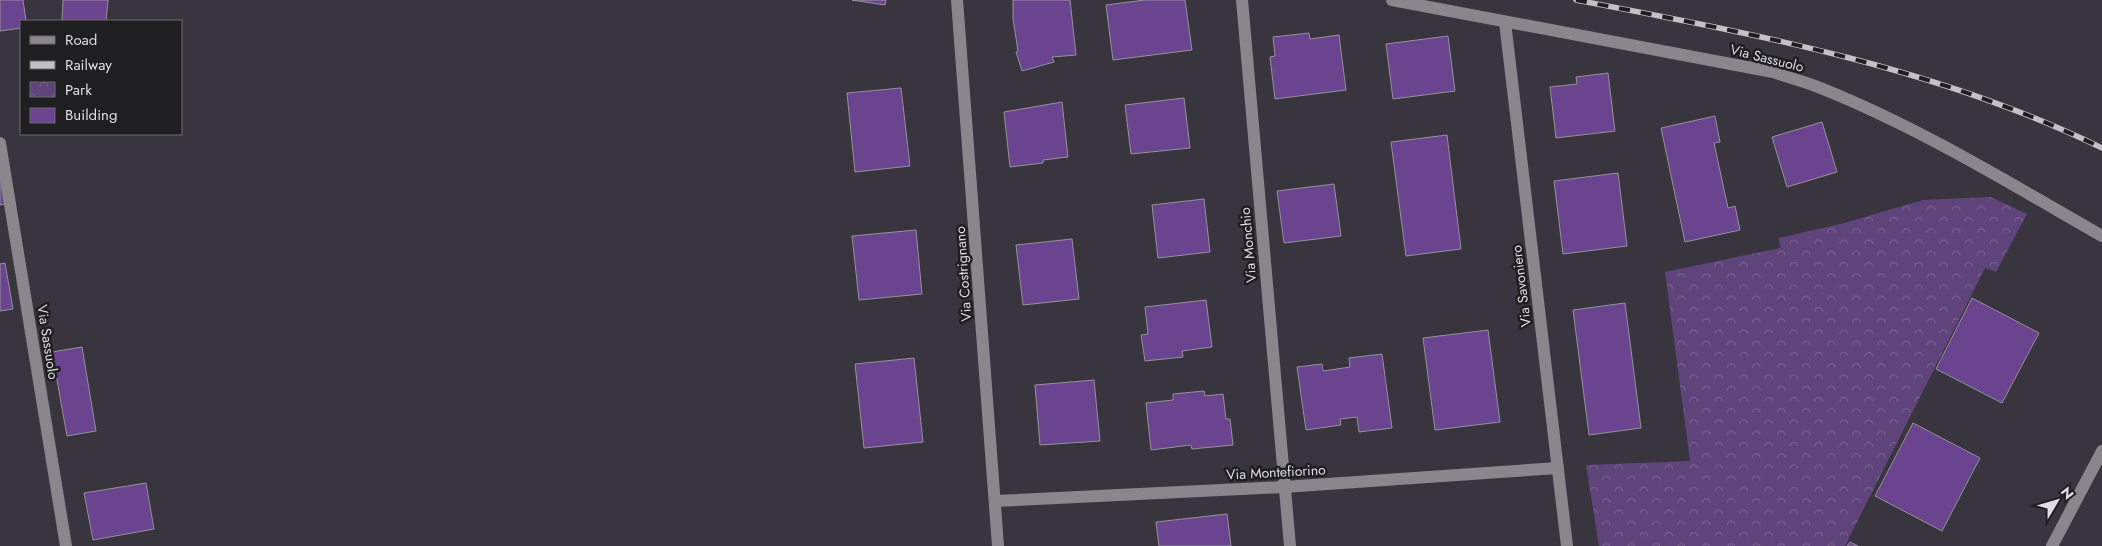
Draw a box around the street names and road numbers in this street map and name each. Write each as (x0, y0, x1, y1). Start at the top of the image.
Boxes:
street label: Via Sassuolo (1728, 39, 1806, 77)
street label: Via Monchio (1235, 206, 1261, 283)
street label: Via Costrignano (950, 225, 976, 322)
street label: Via Savoniero (1506, 244, 1536, 328)
street label: Via Sassuolo (32, 303, 64, 381)
street label: Via Montefiorino (1226, 459, 1327, 485)

